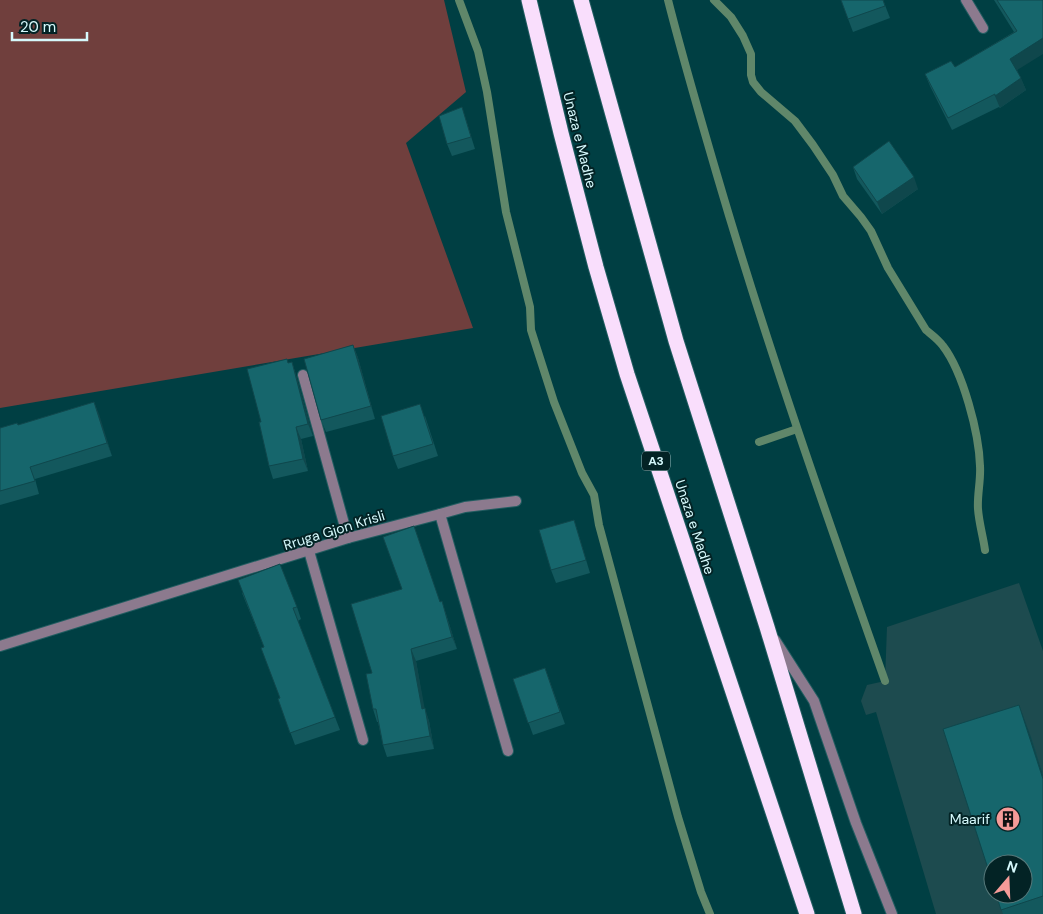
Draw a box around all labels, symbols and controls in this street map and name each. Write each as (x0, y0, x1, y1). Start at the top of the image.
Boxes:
scale bar (12, 10, 88, 42)
text: 20 m (20, 17, 56, 37)
street label: Unaza e Madhe (559, 90, 601, 190)
road number: A3 (642, 452, 670, 471)
street label: Unaza e Madhe (671, 477, 719, 577)
street label: Rruga Gjon Krisli (281, 506, 387, 554)
building icon: Maarif (995, 806, 1021, 832)
place label: Maarif (950, 810, 990, 828)
north arrow (983, 854, 1033, 904)
text: N (1004, 857, 1020, 877)

